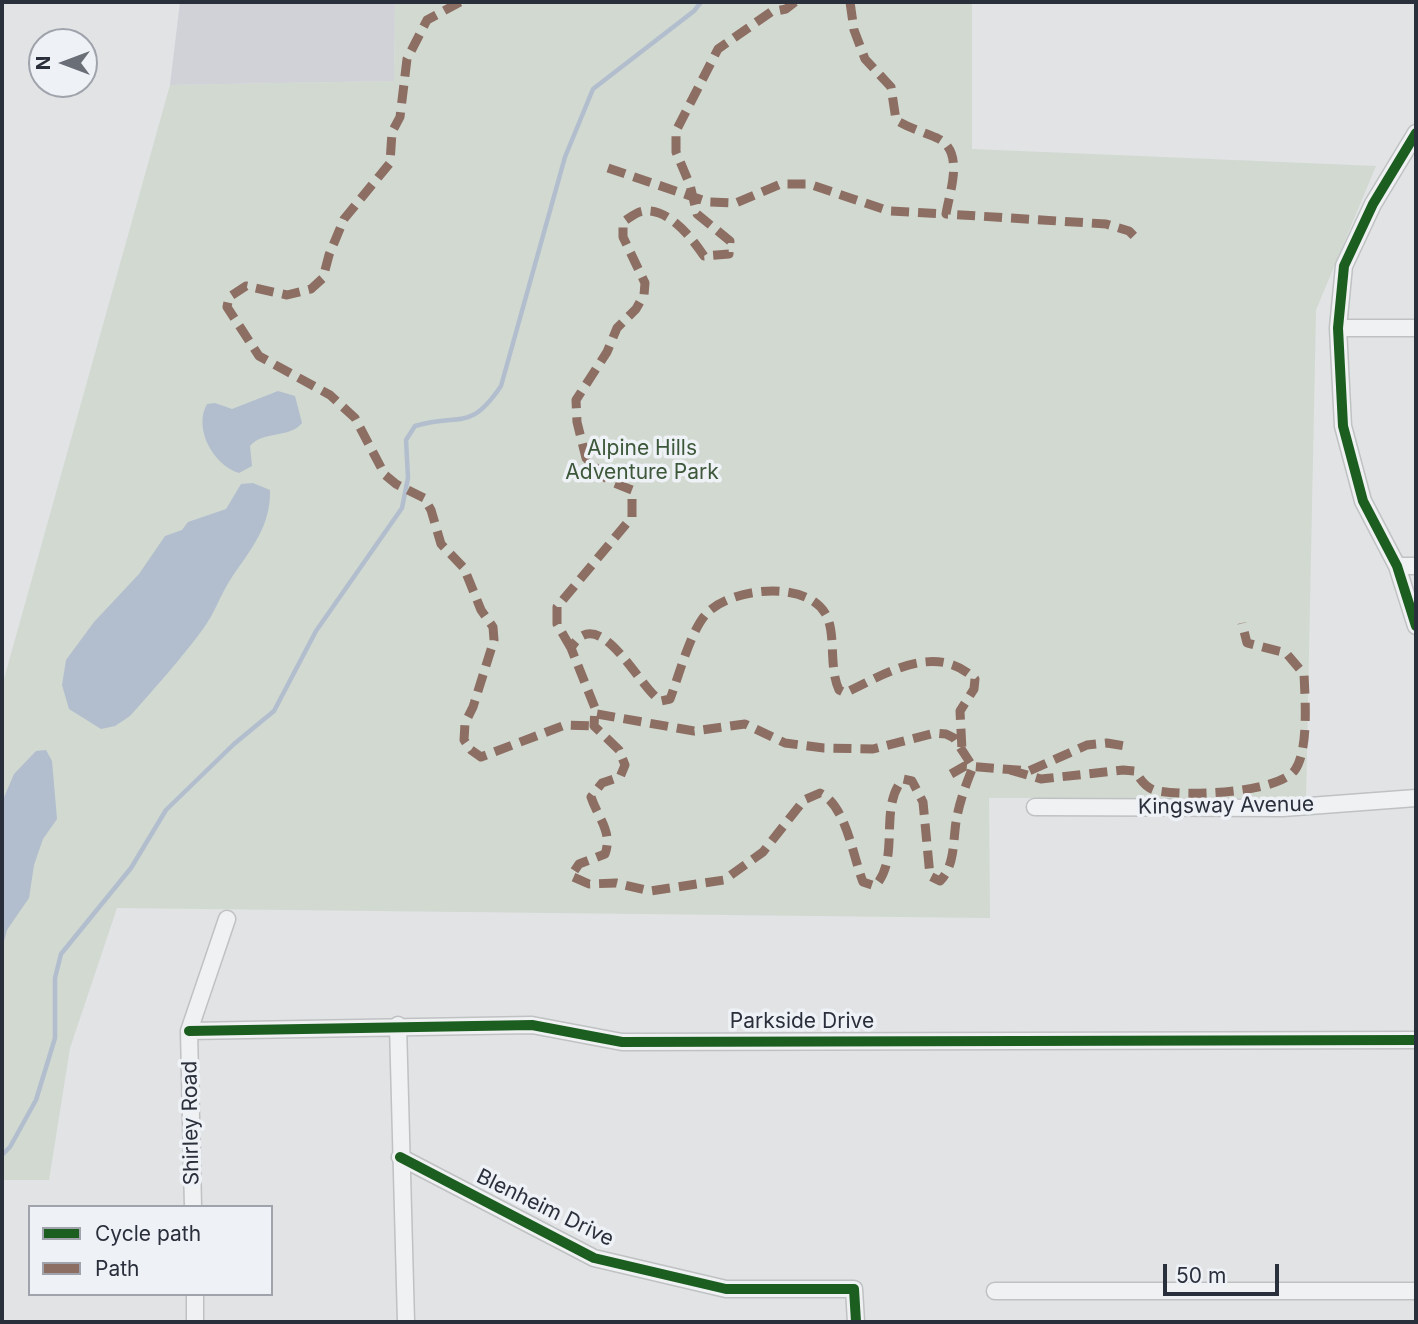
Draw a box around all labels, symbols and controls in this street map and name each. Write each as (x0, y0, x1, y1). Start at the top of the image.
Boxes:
north arrow (28, 28, 98, 98)
text: N (32, 56, 55, 70)
park label: Alpine Hills Adventure Park (565, 436, 719, 486)
street label: Kingsway Avenue (1138, 792, 1314, 820)
street label: Parkside Drive (730, 1009, 874, 1035)
street label: Shirley Road (177, 1061, 205, 1185)
street label: Blenheim Drive (472, 1164, 618, 1252)
legend (28, 1205, 273, 1296)
text: Cycle path (95, 1221, 201, 1246)
scale bar (1166, 1250, 1282, 1294)
text: Path (95, 1256, 140, 1281)
text: 50 m (1176, 1263, 1226, 1288)

